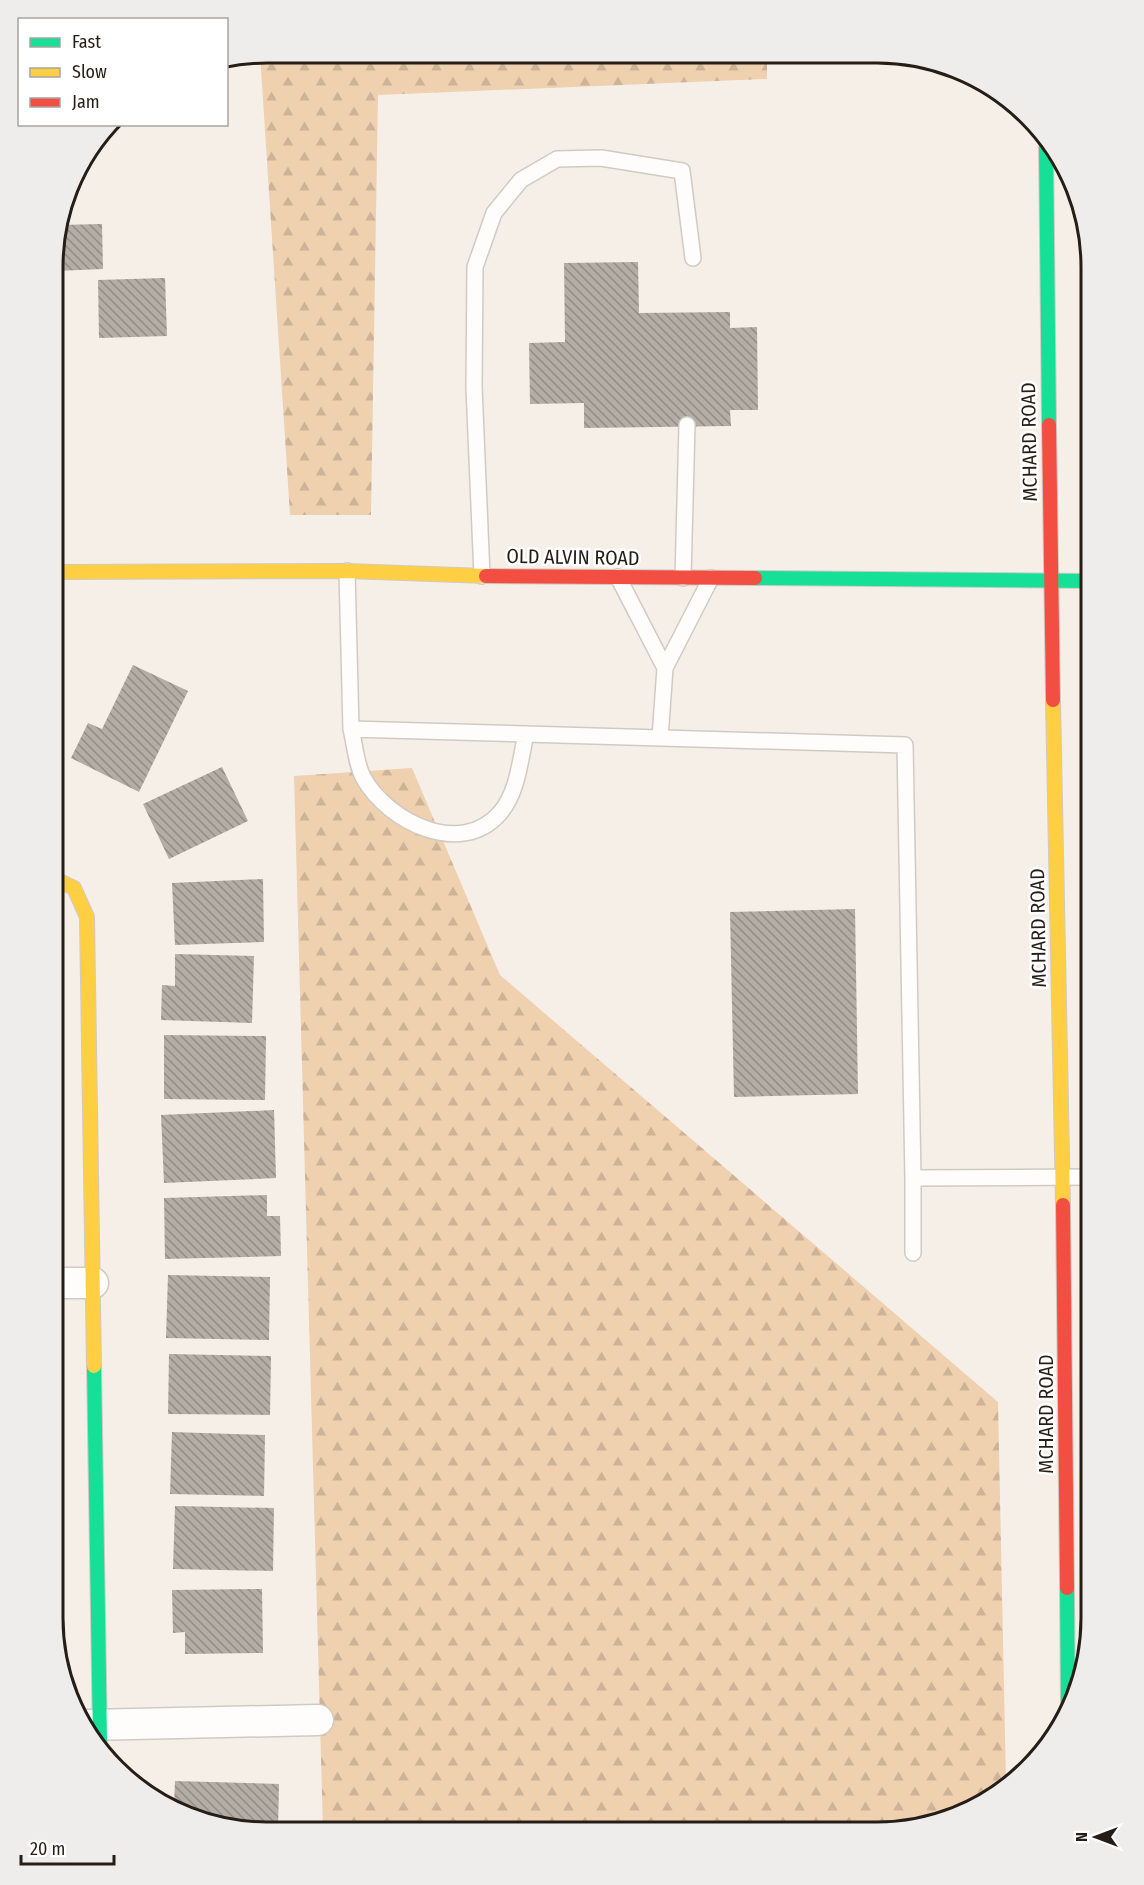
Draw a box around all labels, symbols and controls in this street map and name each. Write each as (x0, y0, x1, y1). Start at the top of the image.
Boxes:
legend (18, 18, 228, 126)
text: Fast (72, 31, 101, 53)
text: Slow (72, 61, 107, 83)
text: Jam (72, 91, 100, 113)
street label: MCHARD ROAD (1016, 382, 1042, 502)
street label: OLD ALVIN ROAD (506, 544, 640, 570)
street label: MCHARD ROAD (1025, 868, 1051, 988)
street label: MCHARD ROAD (1034, 1354, 1058, 1474)
north arrow (1066, 1807, 1126, 1867)
scale bar (21, 1828, 114, 1866)
text: N (1072, 1832, 1091, 1842)
text: 20 m (30, 1838, 65, 1860)

